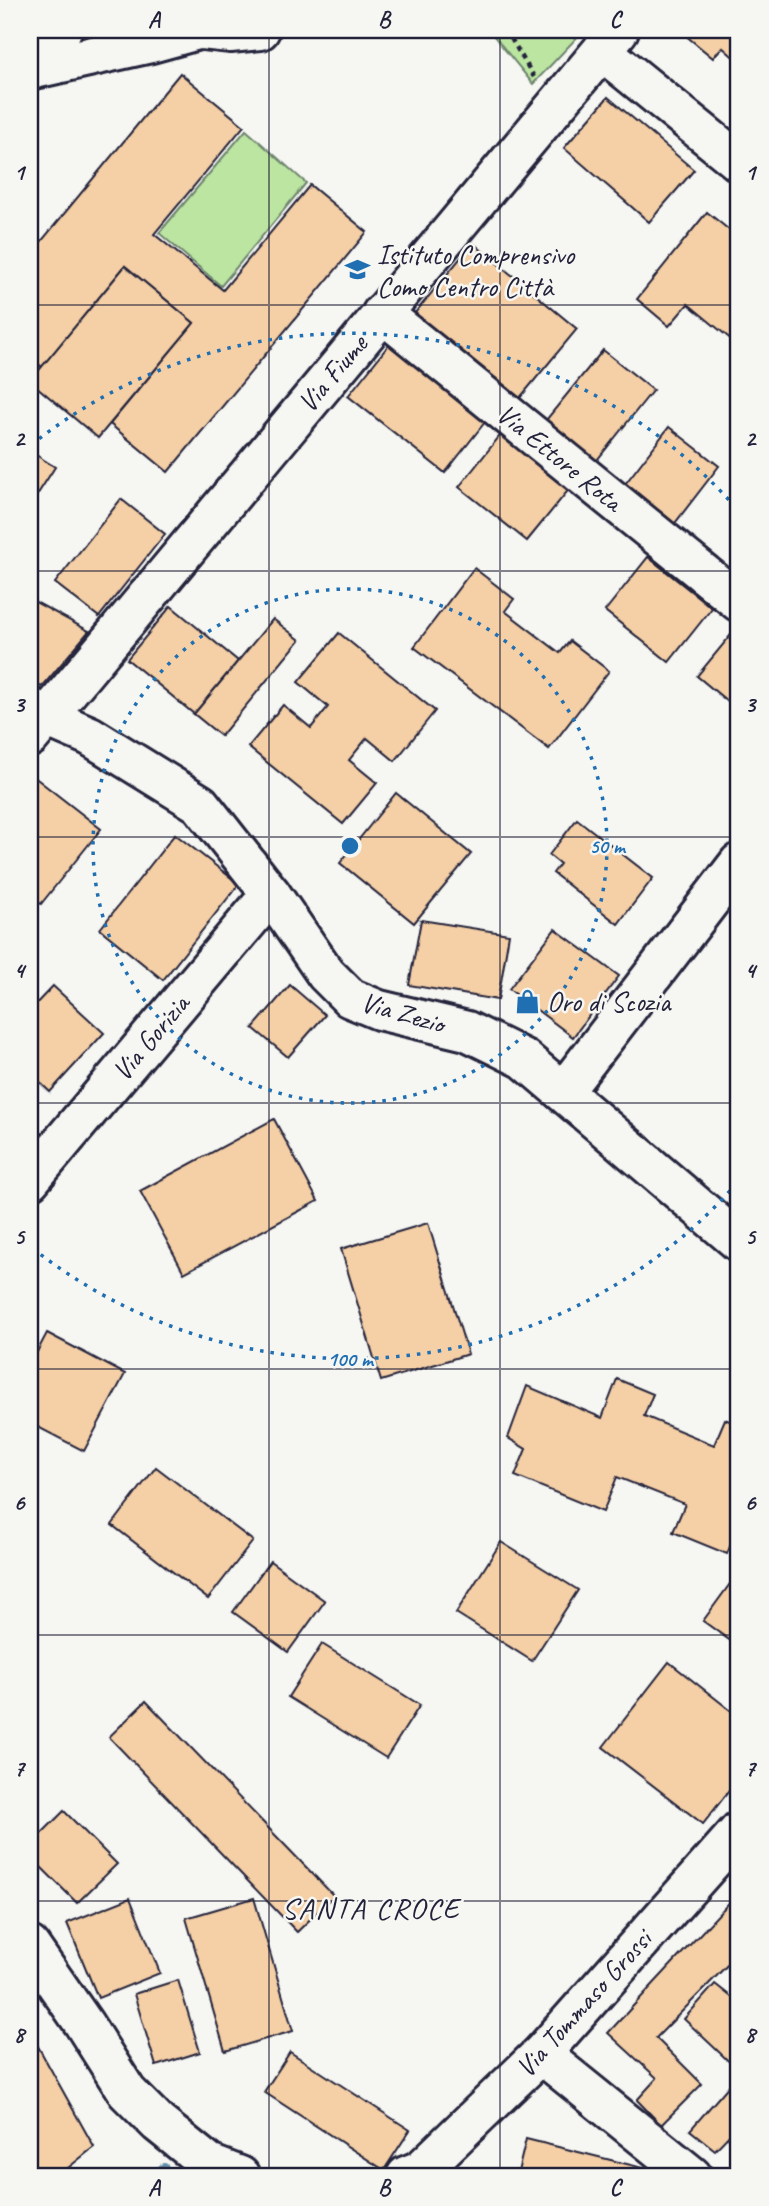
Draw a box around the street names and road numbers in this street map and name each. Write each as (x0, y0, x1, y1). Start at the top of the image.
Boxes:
street label: Via Fiume (290, 326, 376, 419)
street label: Via Ettore Rota (490, 396, 632, 520)
street label: Via Zezio (357, 984, 451, 1042)
street label: Via Gorizia (104, 985, 198, 1088)
street label: Via Tommaso Grossi (508, 1920, 661, 2084)

